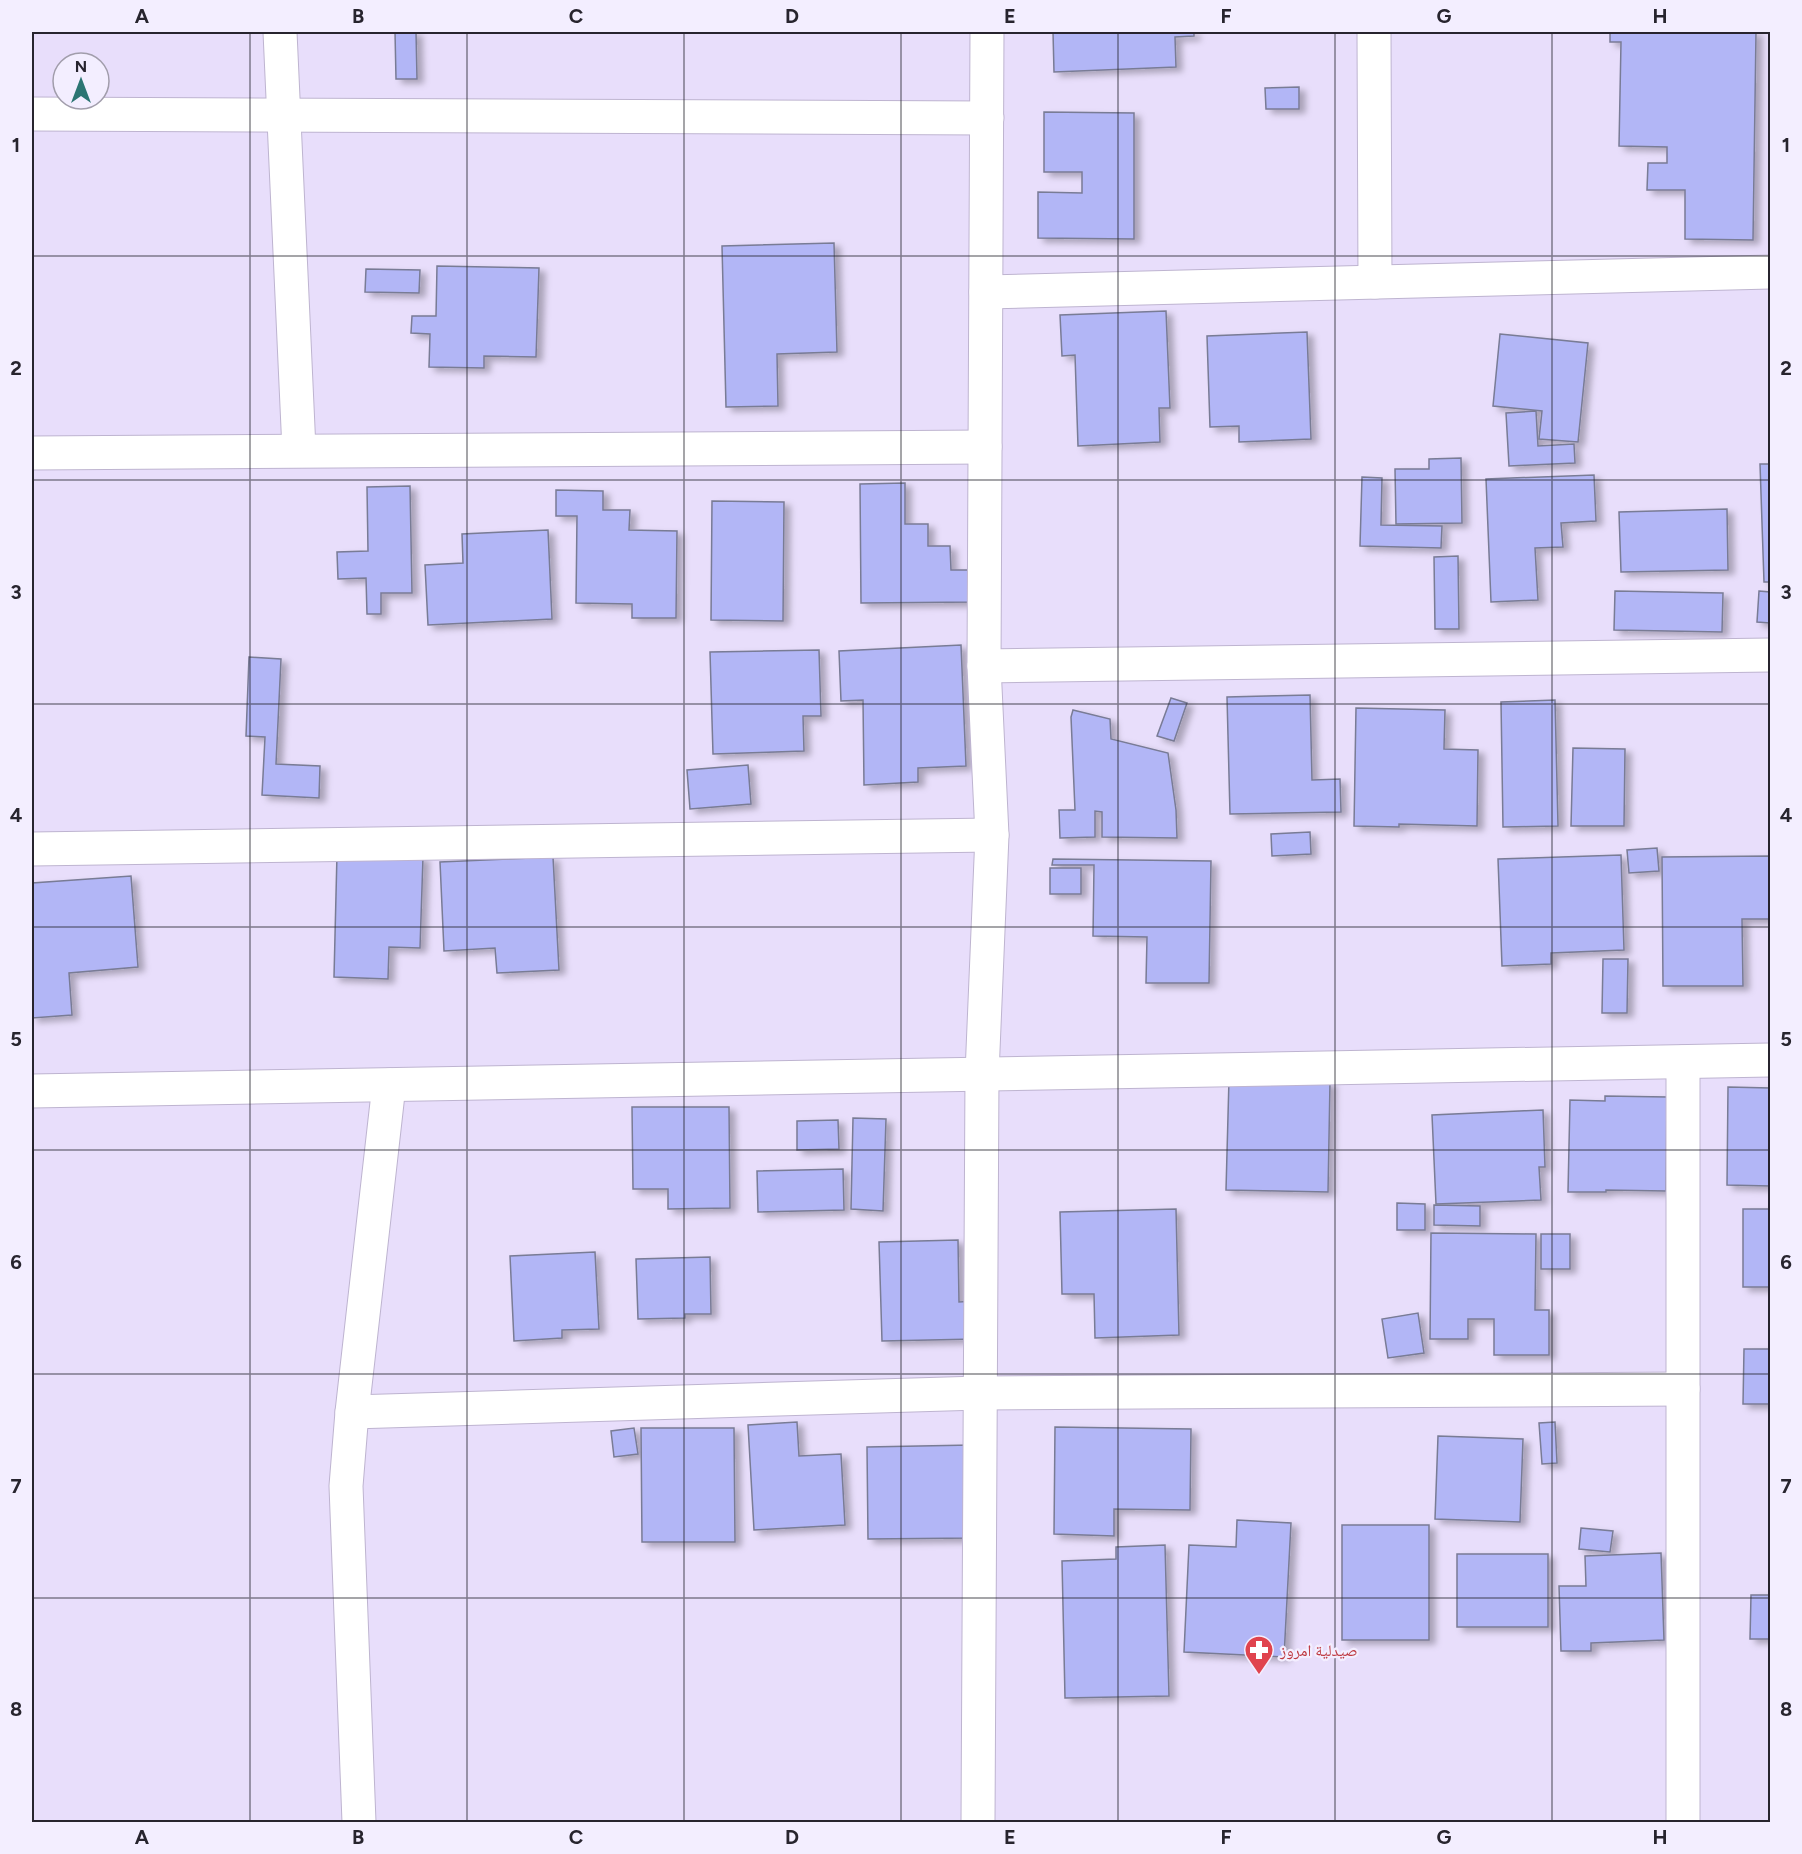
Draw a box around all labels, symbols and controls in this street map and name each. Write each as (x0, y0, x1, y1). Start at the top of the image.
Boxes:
text: A (135, 4, 150, 28)
text: B (352, 4, 364, 28)
text: C (569, 4, 583, 28)
text: D (785, 4, 799, 28)
text: E (1004, 4, 1016, 28)
text: F (1220, 4, 1232, 28)
text: G (1437, 4, 1452, 28)
text: H (1653, 4, 1668, 28)
north arrow (51, 51, 111, 111)
text: N (75, 57, 87, 76)
text: 1 (12, 133, 20, 157)
text: 1 (1782, 133, 1790, 157)
text: 2 (10, 356, 22, 380)
text: 2 (1780, 356, 1792, 380)
text: 3 (10, 580, 22, 604)
text: 3 (1780, 580, 1792, 604)
text: 4 (10, 803, 23, 827)
text: 4 (1780, 803, 1793, 827)
text: 5 (10, 1027, 22, 1051)
text: 5 (1780, 1027, 1792, 1051)
text: 6 (10, 1250, 22, 1274)
text: 6 (1780, 1250, 1792, 1274)
text: 7 (10, 1474, 22, 1498)
text: 7 (1780, 1474, 1792, 1498)
pharmacy icon: صيدلية امروز (1243, 1634, 1275, 1676)
place label: صيدلية امروز (1279, 1641, 1358, 1660)
text: 8 (10, 1697, 22, 1721)
text: 8 (1780, 1697, 1792, 1721)
text: A (135, 1825, 150, 1849)
text: B (352, 1825, 364, 1849)
text: C (569, 1825, 583, 1849)
text: D (785, 1825, 799, 1849)
text: E (1004, 1825, 1016, 1849)
text: F (1220, 1825, 1232, 1849)
text: G (1437, 1825, 1452, 1849)
text: H (1653, 1825, 1668, 1849)

